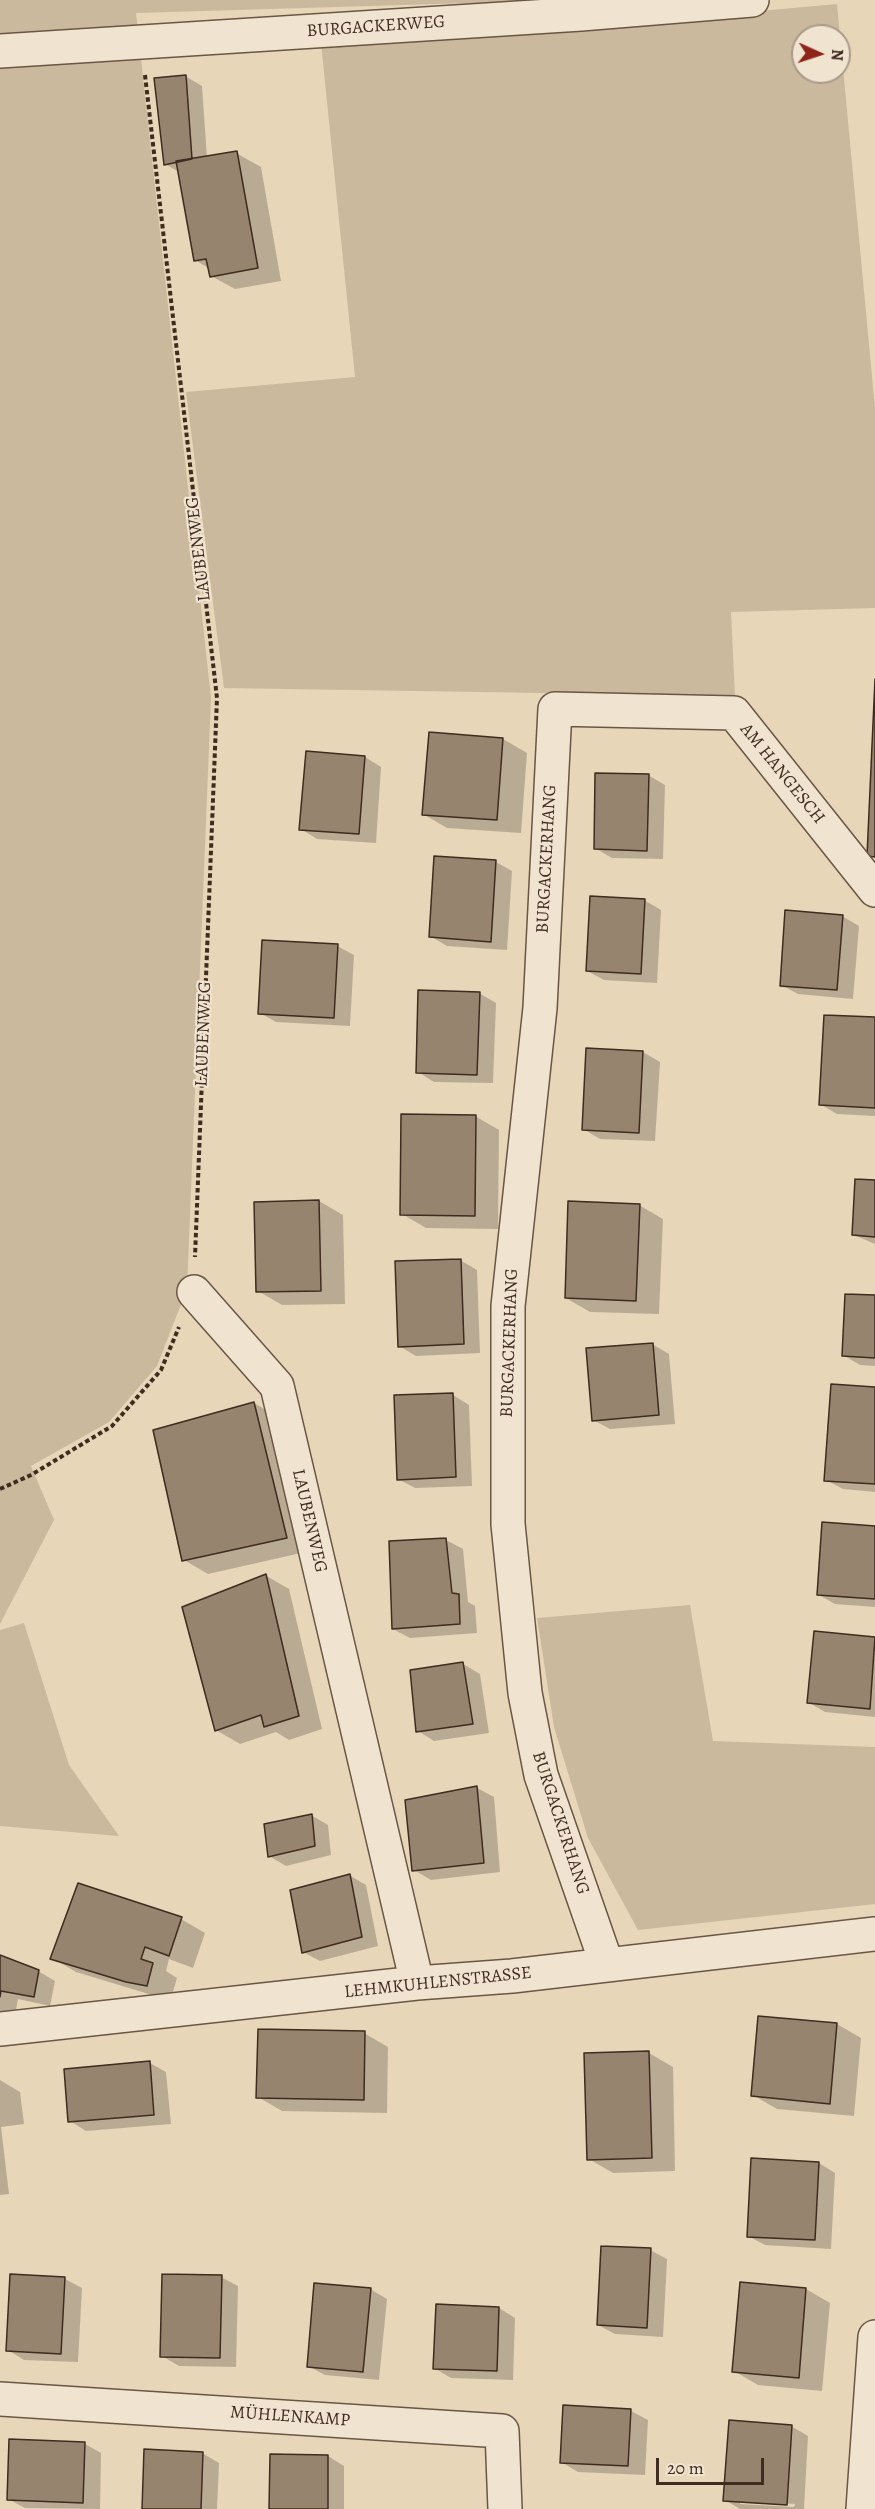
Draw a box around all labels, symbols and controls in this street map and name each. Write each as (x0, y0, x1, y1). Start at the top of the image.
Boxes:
street label: BURGACKERWEG (306, 11, 446, 43)
north arrow (791, 24, 851, 84)
text: N (826, 48, 848, 61)
street label: LAUBENWEG (182, 495, 216, 603)
street label: AM HANGESCH (735, 719, 829, 829)
street label: BURGACKERHANG (532, 784, 562, 934)
street label: LAUBENWEG (191, 981, 217, 1087)
street label: BURGACKERHANG (497, 1268, 523, 1418)
street label: LAUBENWEG (287, 1467, 331, 1575)
street label: BURGACKERHANG (527, 1749, 593, 1897)
street label: LEHMKUHLENSTRASSE (343, 1962, 533, 2004)
street label: MÜHLENKAMP (229, 2402, 351, 2432)
scale bar (659, 2446, 767, 2484)
text: 20 m (667, 2456, 704, 2480)

